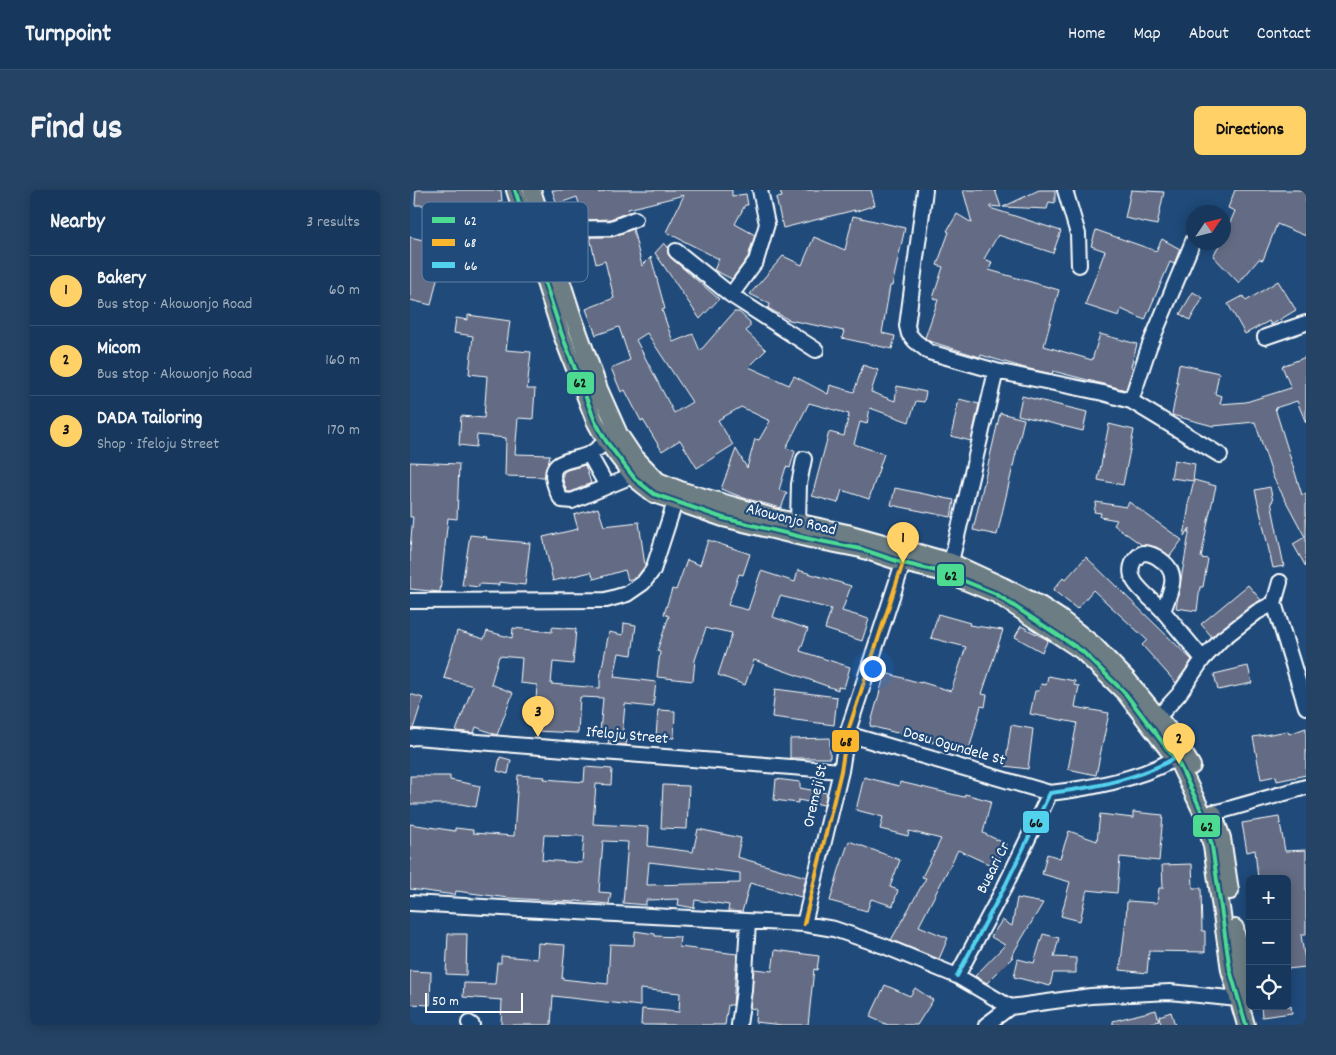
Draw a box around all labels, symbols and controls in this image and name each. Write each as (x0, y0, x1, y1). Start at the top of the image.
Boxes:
text: Turnpoint (25, 18, 111, 52)
text: Home (1068, 22, 1105, 47)
text: Map (1133, 22, 1161, 47)
text: About (1189, 22, 1229, 47)
text: Contact (1257, 22, 1311, 47)
text: Find us (30, 105, 122, 155)
button: Directions (1194, 106, 1306, 155)
legend (422, 202, 588, 282)
north arrow (1186, 205, 1231, 250)
text: Nearby (50, 208, 105, 238)
text: 3 results (306, 211, 360, 234)
text: 62 (464, 212, 477, 232)
text: 68 (464, 234, 477, 254)
text: 66 (464, 257, 478, 277)
text: Bakery (97, 266, 146, 293)
text: 1 (64, 279, 68, 302)
text: 60 m (329, 279, 360, 302)
text: Bus stop · Akowonjo Road (97, 293, 252, 316)
text: Micom (97, 336, 141, 363)
text: 2 (63, 349, 70, 372)
text: 160 m (325, 349, 360, 372)
text: Bus stop · Akowonjo Road (97, 363, 252, 386)
line badge: 62 (566, 371, 595, 395)
text: 62 (574, 374, 586, 394)
text: DADA Tailoring (97, 406, 202, 433)
text: 3 (62, 419, 70, 442)
text: 170 m (327, 419, 360, 442)
text: Shop · Ifeloju Street (97, 433, 219, 456)
street label: Akowonjo Road (744, 498, 838, 542)
pin: 1 (887, 522, 919, 563)
line badge: 62 (936, 563, 965, 587)
text: 62 (945, 567, 957, 587)
your location (860, 656, 886, 682)
pin: 3 (522, 696, 554, 737)
street label: Ifeloju Street (585, 721, 669, 751)
street label: Dosu Ogundele St (900, 721, 1008, 773)
pin: 2 (1163, 723, 1195, 764)
line badge: 68 (831, 729, 860, 753)
text: 68 (840, 733, 853, 753)
street label: Oremeji St (798, 762, 834, 830)
line badge: 66 (1022, 810, 1050, 834)
text: 66 (1029, 814, 1043, 834)
line badge: 62 (1192, 814, 1221, 838)
text: 62 (1201, 818, 1213, 838)
street label: Busari Cr (971, 838, 1017, 898)
map controls (1246, 875, 1291, 1010)
button: + (1246, 875, 1291, 920)
button: − (1246, 920, 1291, 965)
button: locate (1246, 965, 1291, 1010)
scale bar (425, 990, 522, 1013)
text: 50 m (432, 992, 459, 1012)

